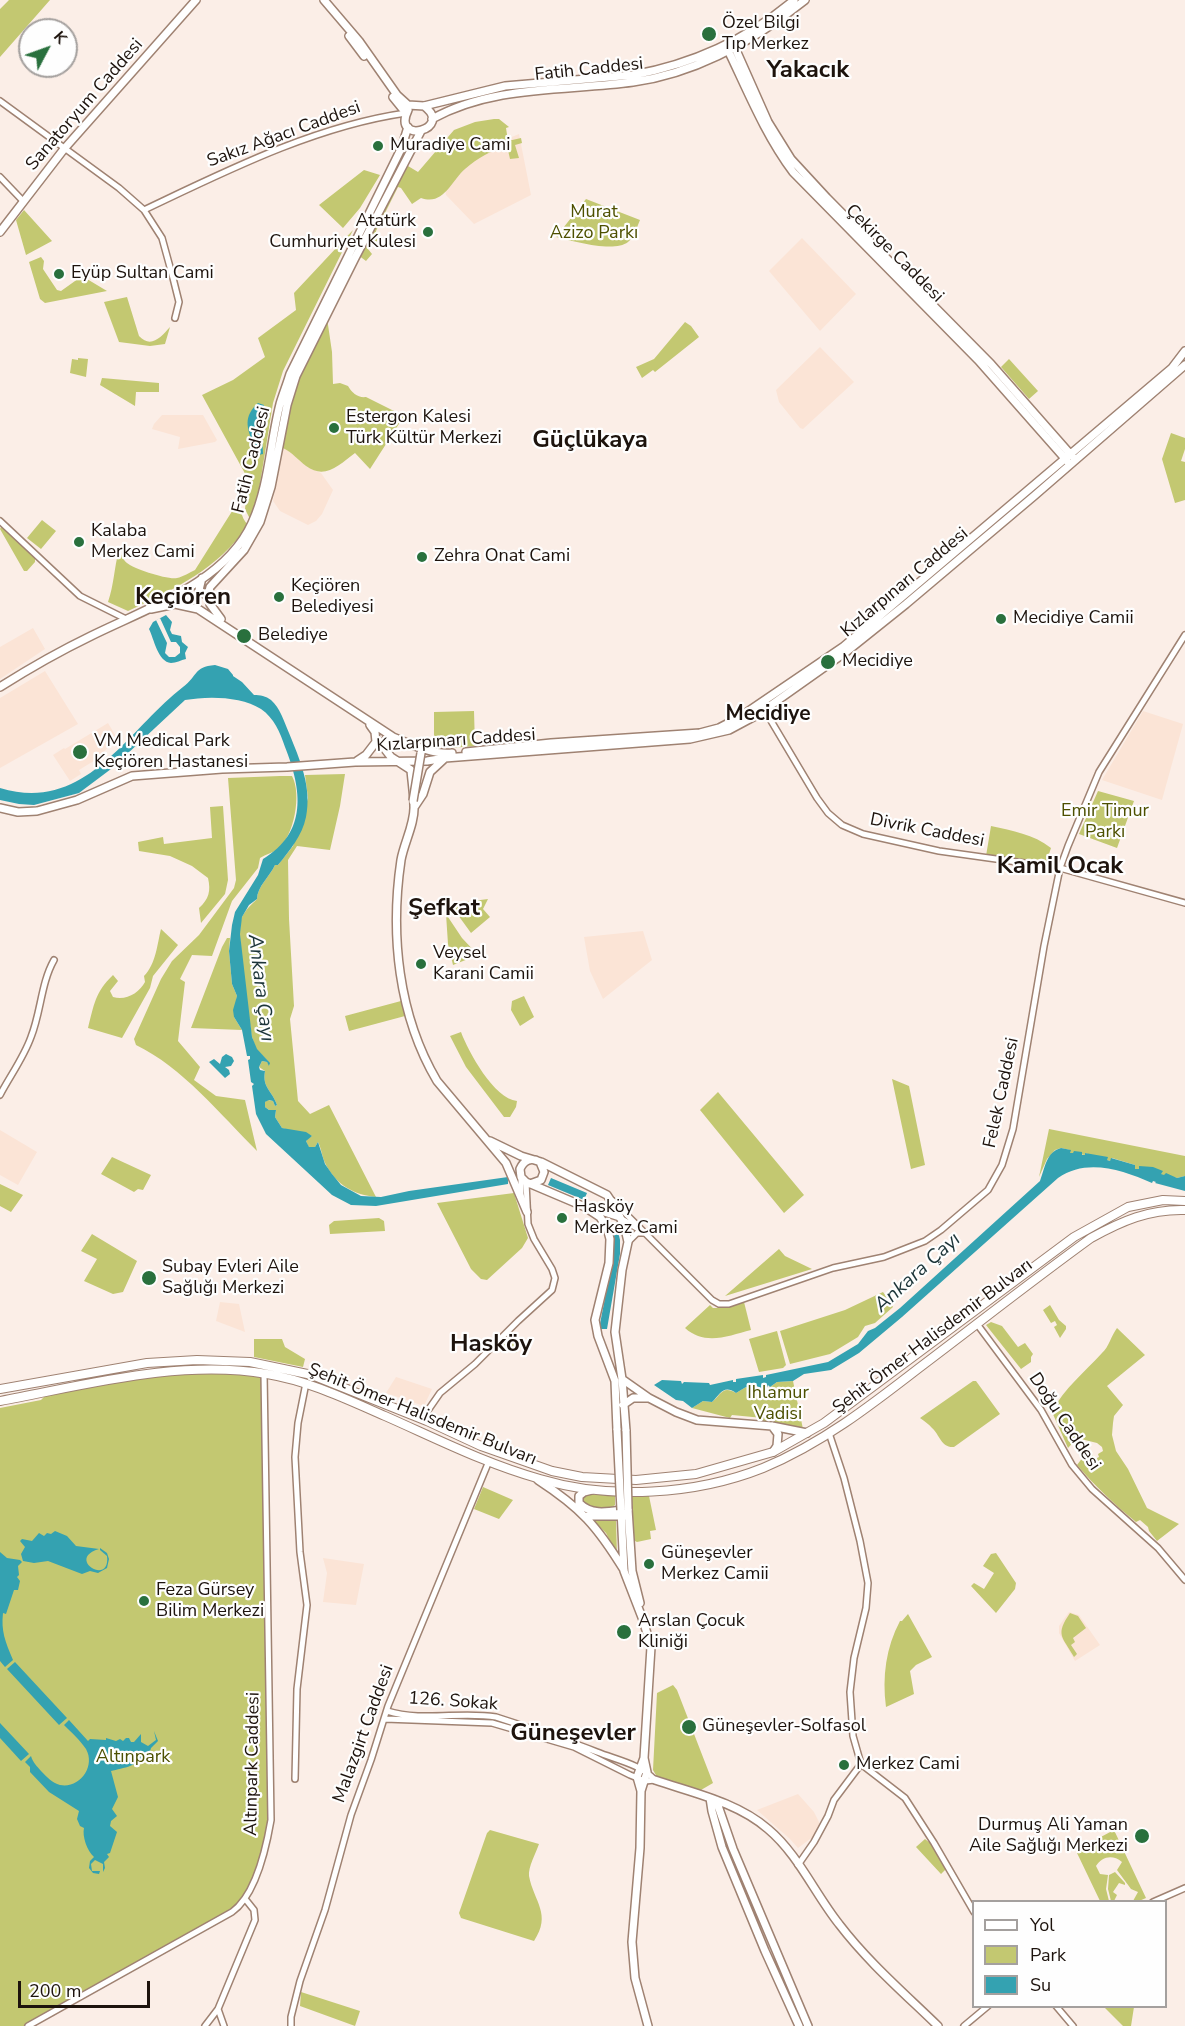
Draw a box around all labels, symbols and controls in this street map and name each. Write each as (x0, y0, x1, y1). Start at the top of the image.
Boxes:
place label: Özel Bilgi Tıp Merkez (722, 13, 809, 56)
north arrow (18, 18, 78, 78)
marker: Özel Bilgi Tıp Merkez (700, 25, 718, 43)
text: K (48, 26, 72, 49)
street label: Sanatoryum Caddesi (22, 35, 148, 175)
street label: Fatih Caddesi (534, 54, 644, 86)
district label: Yakacık (767, 57, 849, 85)
street label: Sakız Ağacı Caddesi (204, 97, 364, 173)
place label: Muradiye Cami (390, 135, 510, 157)
marker: Muradiye Cami (371, 139, 385, 153)
street label: Çekirge Caddesi (840, 200, 948, 308)
park label: Murat Azizo Parkı (550, 202, 638, 244)
place label: Atatürk Cumhuriyet Kulesi (269, 211, 416, 254)
marker: Atatürk Cumhuriyet Kulesi (421, 225, 435, 239)
place label: Eyüp Sultan Cami (71, 263, 214, 285)
marker: Eyüp Sultan Cami (52, 267, 66, 281)
street label: Fatih Caddesi (228, 404, 276, 516)
place label: Estergon Kalesi Türk Kültür Merkezi (346, 407, 502, 450)
marker: Estergon Kalesi Türk Kültür Merkezi (327, 421, 341, 435)
district label: Güçlükaya (532, 427, 648, 455)
place label: Kalaba Merkez Cami (91, 521, 195, 564)
street label: Kızlarpınarı Caddesi (837, 523, 973, 643)
marker: Kalaba Merkez Cami (72, 535, 86, 549)
place label: Zehra Onat Cami (434, 546, 570, 568)
marker: Zehra Onat Cami (415, 550, 429, 564)
place label: Keçiören Belediyesi (291, 576, 374, 618)
district label: Keçiören (135, 584, 231, 612)
marker: Keçiören Belediyesi (272, 590, 286, 604)
place label: Mecidiye Camii (1013, 608, 1134, 630)
marker: Mecidiye Camii (994, 612, 1008, 626)
place label: Belediye (258, 625, 328, 647)
marker: Belediye (235, 627, 253, 645)
place label: Mecidiye (842, 651, 913, 673)
marker: Mecidiye (819, 653, 837, 671)
district label: Mecidiye (725, 702, 811, 728)
street label: Kızlarpınarı Caddesi (376, 725, 536, 757)
place label: VM Medical Park Keçiören Hastanesi (94, 731, 248, 774)
marker: VM Medical Park Keçiören Hastanesi (71, 743, 89, 761)
park label: Emir Timur Parkı (1061, 801, 1149, 844)
street label: Divrik Caddesi (868, 809, 986, 853)
district label: Kamil Ocak (997, 853, 1123, 881)
district label: Şefkat (408, 895, 480, 923)
water label: Ankara Çayı (242, 933, 278, 1043)
place label: Veysel Karani Camii (433, 943, 534, 986)
marker: Veysel Karani Camii (414, 957, 428, 971)
street label: Felek Caddesi (980, 1036, 1024, 1150)
place label: Hasköy Merkez Cami (574, 1197, 678, 1240)
marker: Hasköy Merkez Cami (555, 1211, 569, 1225)
water label: Ankara Çayı (870, 1228, 966, 1318)
street label: Şehit Ömer Halisdemir Bulvarı (829, 1255, 1037, 1419)
place label: Subay Evleri Aile Sağlığı Merkezi (162, 1257, 299, 1300)
marker: Subay Evleri Aile Sağlığı Merkezi (140, 1269, 158, 1287)
district label: Hasköy (450, 1331, 532, 1359)
street label: Şehit Ömer Halisdemir Bulvarı (305, 1359, 539, 1471)
street label: Doğu Caddesi (1023, 1369, 1105, 1475)
park label: Ihlamur Vadisi (747, 1383, 809, 1426)
place label: Güneşevler Merkez Camii (661, 1543, 769, 1586)
marker: Güneşevler Merkez Camii (642, 1557, 656, 1571)
place label: Feza Gürsey Bilim Merkezi (156, 1580, 264, 1622)
marker: Feza Gürsey Bilim Merkezi (137, 1594, 151, 1608)
place label: Arslan Çocuk Kliniği (638, 1611, 745, 1654)
marker: Arslan Çocuk Kliniği (615, 1623, 633, 1641)
street label: Malazgirt Caddesi (329, 1662, 399, 1806)
street label: 126. Sokak (408, 1688, 498, 1716)
street label: Altınpark Caddesi (241, 1692, 265, 1836)
place label: Güneşevler-Solfasol (702, 1716, 866, 1738)
marker: Güneşevler-Solfasol (680, 1718, 698, 1736)
district label: Güneşevler (510, 1720, 636, 1748)
park label: Altınpark (96, 1747, 170, 1769)
place label: Merkez Cami (856, 1754, 960, 1776)
marker: Merkez Cami (837, 1758, 851, 1772)
place label: Durmuş Ali Yaman Aile Sağlığı Merkezi (969, 1815, 1128, 1858)
marker: Durmuş Ali Yaman Aile Sağlığı Merkezi (1133, 1827, 1151, 1845)
legend (972, 1900, 1167, 2008)
text: Yol (1030, 1913, 1055, 1937)
text: Park (1030, 1943, 1066, 1967)
scale bar (21, 1969, 153, 2007)
text: Su (1030, 1973, 1051, 1997)
text: 200 m (29, 1979, 81, 2003)

